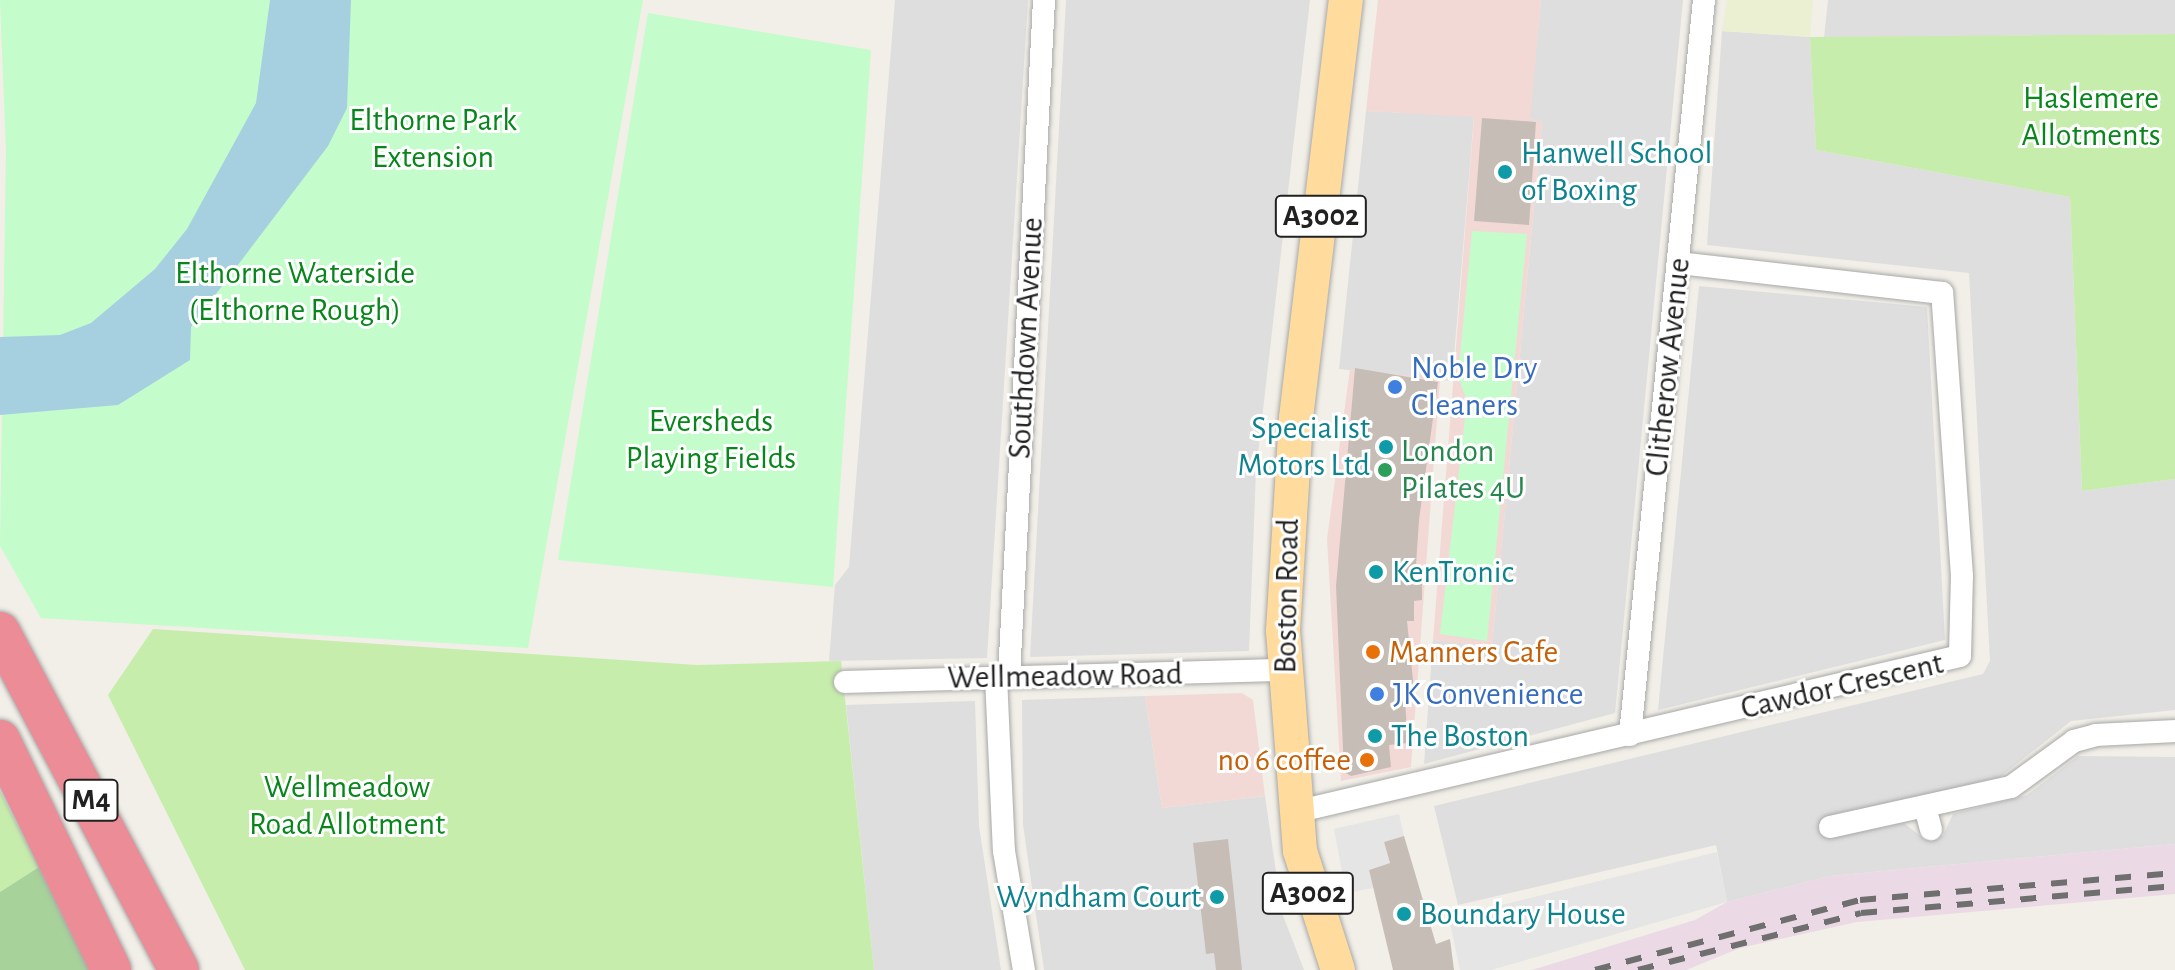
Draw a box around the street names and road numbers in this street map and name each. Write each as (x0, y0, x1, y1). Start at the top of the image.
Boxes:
road number: A3002 (1273, 190, 1369, 242)
street label: Southdown Avenue (1000, 216, 1052, 460)
street label: Clitherow Avenue (1637, 256, 1699, 478)
street label: Boston Road (1266, 518, 1308, 674)
street label: Cawdor Crescent (1737, 644, 1947, 728)
street label: Wellmeadow Road (947, 655, 1183, 697)
road number: M4 (63, 774, 119, 826)
road number: A3002 (1260, 867, 1356, 919)

